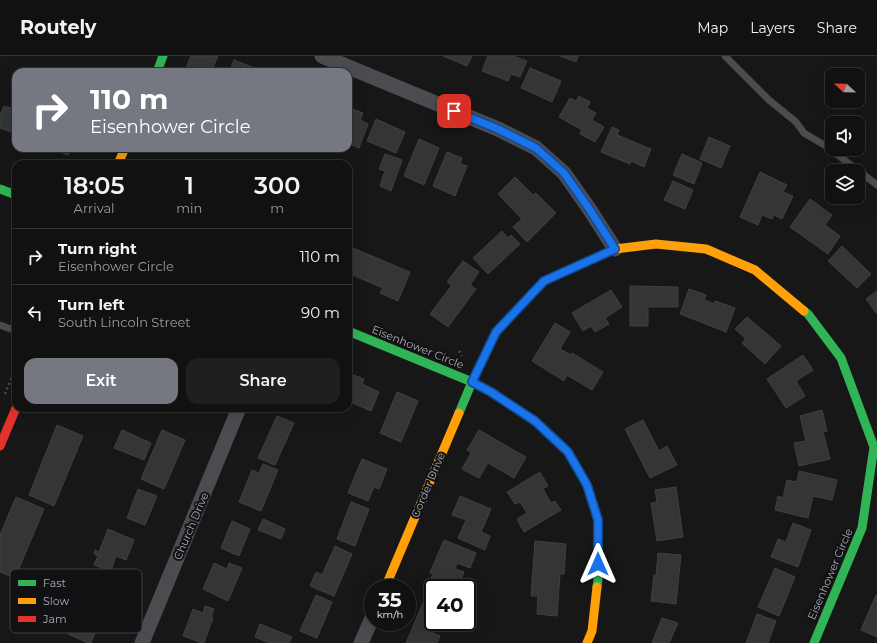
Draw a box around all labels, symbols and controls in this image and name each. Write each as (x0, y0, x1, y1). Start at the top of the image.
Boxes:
text: Routely (20, 16, 96, 39)
text: Map (697, 19, 728, 37)
text: Layers (750, 19, 795, 37)
text: Share (817, 19, 857, 37)
north arrow (825, 68, 865, 108)
map controls (825, 68, 865, 204)
text: 110 m (90, 82, 168, 116)
icon: right (24, 84, 76, 136)
pin (437, 94, 471, 128)
icon: arrive (443, 100, 465, 122)
text: Eisenhower Circle (90, 116, 251, 138)
button: sound (825, 116, 865, 156)
button: layers (825, 164, 865, 204)
text: 18:05 (64, 171, 125, 200)
text: 1 (185, 171, 194, 200)
text: 300 (254, 171, 300, 200)
text: Arrival (74, 200, 115, 216)
text: min (176, 200, 202, 216)
text: m (270, 200, 284, 216)
text: Turn right (58, 239, 137, 258)
icon: right (24, 246, 46, 268)
text: 110 m (299, 247, 340, 266)
text: Eisenhower Circle (58, 258, 174, 274)
text: Turn left (58, 295, 125, 314)
icon: left (24, 302, 46, 324)
text: 90 m (301, 303, 340, 322)
text: South Lincoln Street (58, 314, 191, 330)
street label: Eisenhower Circle (370, 322, 466, 372)
button: Exit (24, 358, 178, 404)
button: Share (186, 358, 340, 404)
street label: Gorder Drive (408, 450, 448, 520)
street label: Church Drive (170, 490, 212, 562)
street label: Eisenhower Circle (804, 526, 856, 622)
position arrow (577, 543, 619, 585)
legend (10, 569, 142, 633)
text: Fast (43, 576, 67, 590)
speed limit sign: 40 (424, 579, 476, 631)
text: 35 (378, 588, 402, 612)
text: Slow (43, 594, 69, 608)
text: km/h (377, 608, 403, 621)
text: Jam (42, 612, 67, 626)

